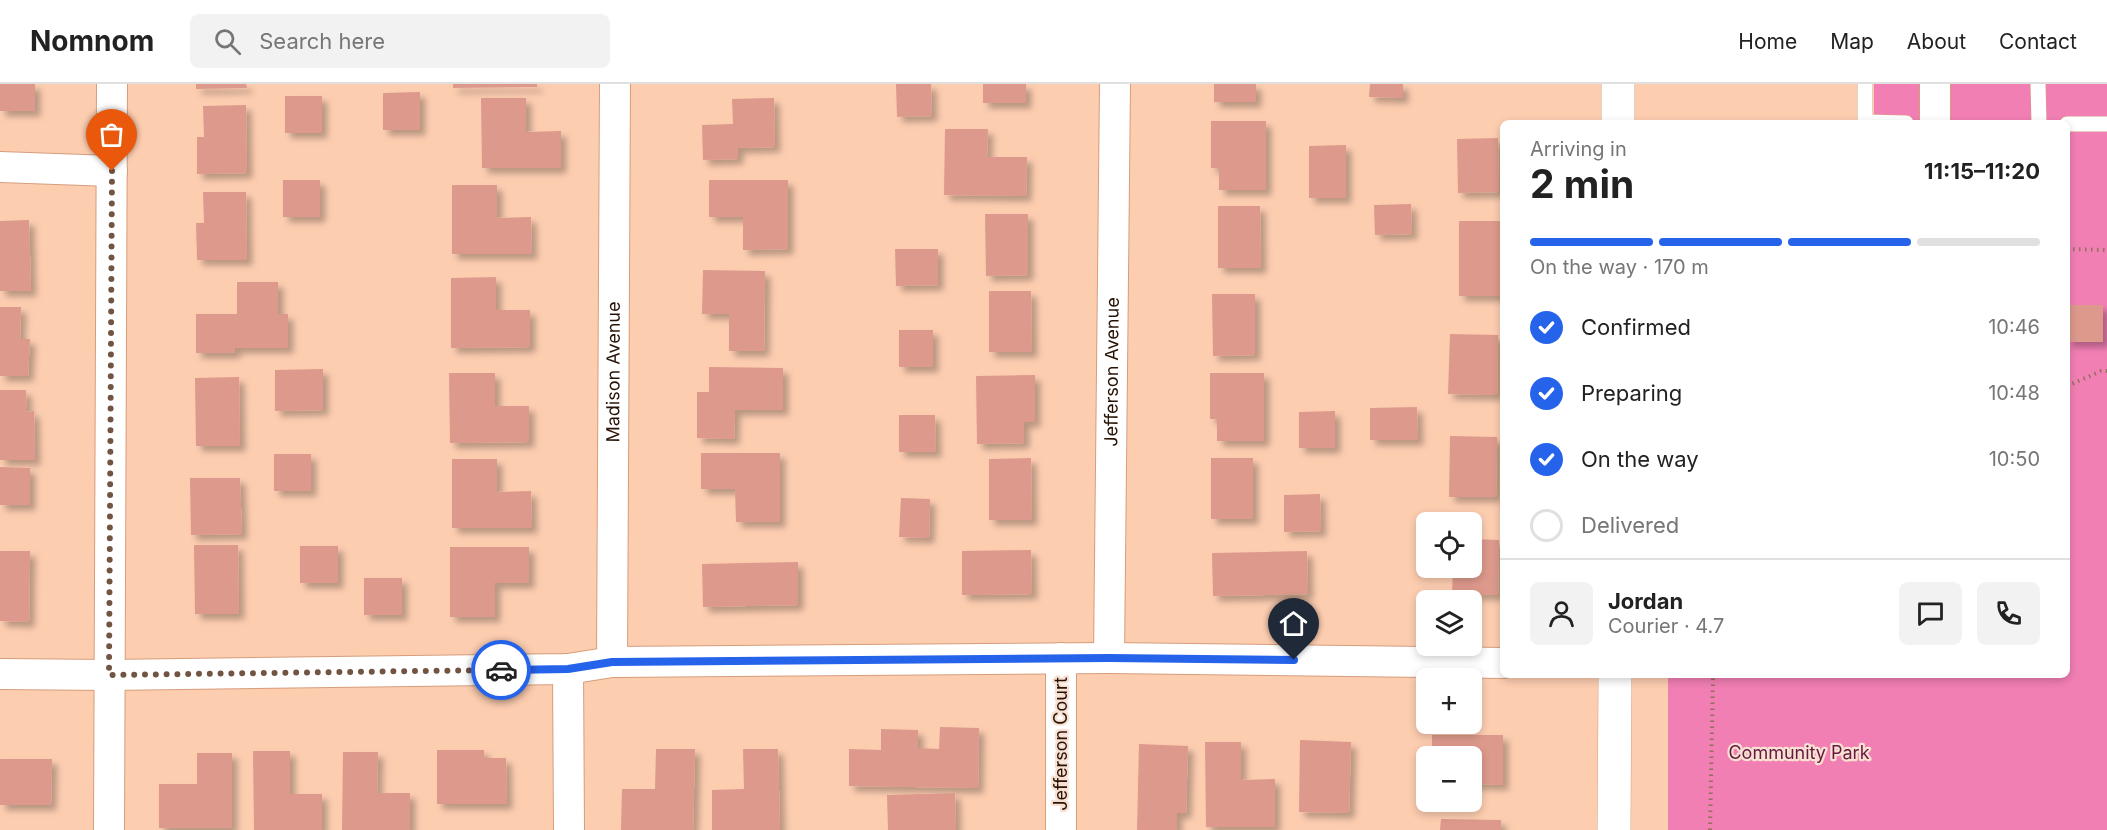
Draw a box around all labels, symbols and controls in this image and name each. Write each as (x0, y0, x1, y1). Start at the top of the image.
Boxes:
search box (190, 14, 610, 68)
text: Nomnom (30, 24, 154, 58)
icon: search (211, 25, 244, 58)
text: Search here (259, 28, 385, 54)
text: Home (1738, 29, 1797, 54)
text: Map (1830, 29, 1874, 54)
text: About (1907, 29, 1966, 54)
text: Contact (1999, 29, 2077, 54)
pin (86, 109, 137, 171)
icon: bag (95, 118, 128, 151)
text: Arriving in (1530, 137, 1627, 161)
text: 11:15–11:20 (1924, 158, 2040, 184)
text: 2 min (1530, 160, 1634, 207)
text: On the way · 170 m (1530, 255, 1709, 279)
street label: Jefferson Avenue (1100, 297, 1123, 447)
street label: Madison Avenue (602, 301, 624, 443)
icon: check (1530, 311, 1563, 344)
text: Confirmed (1581, 314, 1691, 340)
text: 10:46 (1988, 315, 2040, 339)
icon: check (1530, 377, 1563, 410)
text: Preparing (1581, 380, 1682, 406)
text: 10:48 (1988, 381, 2040, 405)
icon: check (1530, 443, 1563, 476)
text: On the way (1581, 446, 1699, 472)
text: 10:50 (1989, 447, 2040, 471)
map controls (1416, 512, 1482, 812)
button: locate (1416, 512, 1482, 578)
text: Delivered (1581, 512, 1679, 538)
button: person (1530, 582, 1593, 645)
button: chat (1899, 582, 1962, 645)
button: phone (1977, 582, 2040, 645)
text: Jordan (1608, 588, 1683, 614)
button: layers (1416, 590, 1482, 656)
pin (1268, 598, 1319, 660)
icon: home (1277, 607, 1310, 640)
text: Courier · 4.7 (1608, 614, 1724, 638)
courier (471, 640, 531, 700)
icon: car (485, 654, 518, 687)
button: + (1416, 668, 1482, 734)
street label: Jefferson Court (1050, 677, 1071, 811)
park label: Community Park (1728, 742, 1870, 763)
button: − (1416, 746, 1482, 812)

